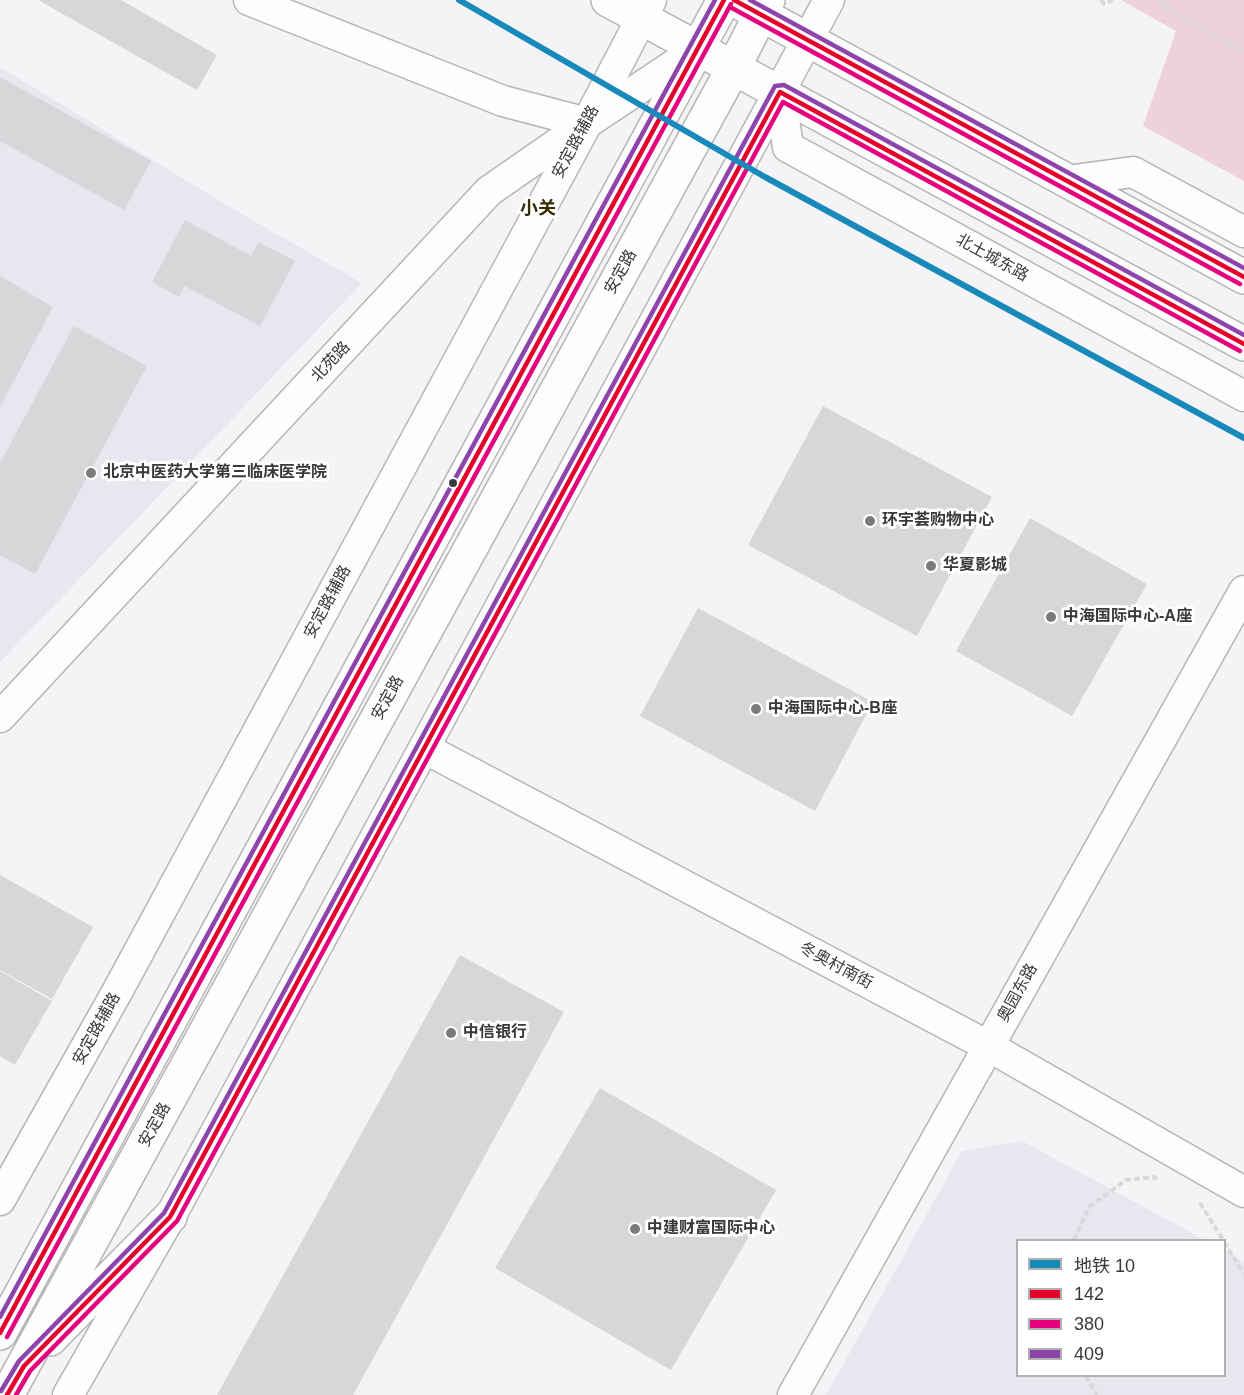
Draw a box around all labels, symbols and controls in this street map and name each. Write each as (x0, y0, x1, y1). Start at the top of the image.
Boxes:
street label: 安定路辅路 (549, 102, 603, 182)
district label: 小关 (520, 198, 556, 220)
street label: 北土城东路 (952, 230, 1032, 286)
street label: 安定路 (601, 246, 641, 298)
street label: 北苑路 (308, 338, 354, 386)
place label: 北京中医药大学第三临床医学院 (103, 463, 327, 483)
marker: 北京中医药大学第三临床医学院 (84, 466, 98, 480)
unlabelled marker (447, 477, 459, 489)
place label: 环宇荟购物中心 (882, 511, 994, 531)
marker: 环宇荟购物中心 (863, 514, 877, 528)
place label: 华夏影城 (943, 556, 1007, 576)
marker: 华夏影城 (924, 559, 938, 573)
street label: 安定路辅路 (301, 562, 355, 642)
place label: 中海国际中心-A座 (1063, 607, 1192, 627)
marker: 中海国际中心-A座 (1044, 610, 1058, 624)
street label: 安定路 (368, 672, 408, 724)
place label: 中海国际中心-B座 (768, 699, 897, 719)
marker: 中海国际中心-B座 (749, 702, 763, 716)
street label: 冬奥村南街 (796, 939, 876, 993)
street label: 奥园东路 (994, 960, 1042, 1026)
street label: 安定路辅路 (69, 989, 125, 1069)
place label: 中信银行 (463, 1023, 527, 1043)
marker: 中信银行 (444, 1026, 458, 1040)
street label: 安定路 (135, 1099, 175, 1151)
place label: 中建财富国际中心 (647, 1219, 775, 1239)
marker: 中建财富国际中心 (628, 1222, 642, 1236)
legend (1016, 1239, 1226, 1377)
text: 地铁 10 (1074, 1256, 1135, 1276)
text: 142 (1074, 1284, 1104, 1304)
text: 380 (1074, 1314, 1104, 1334)
text: 409 (1074, 1344, 1104, 1364)

